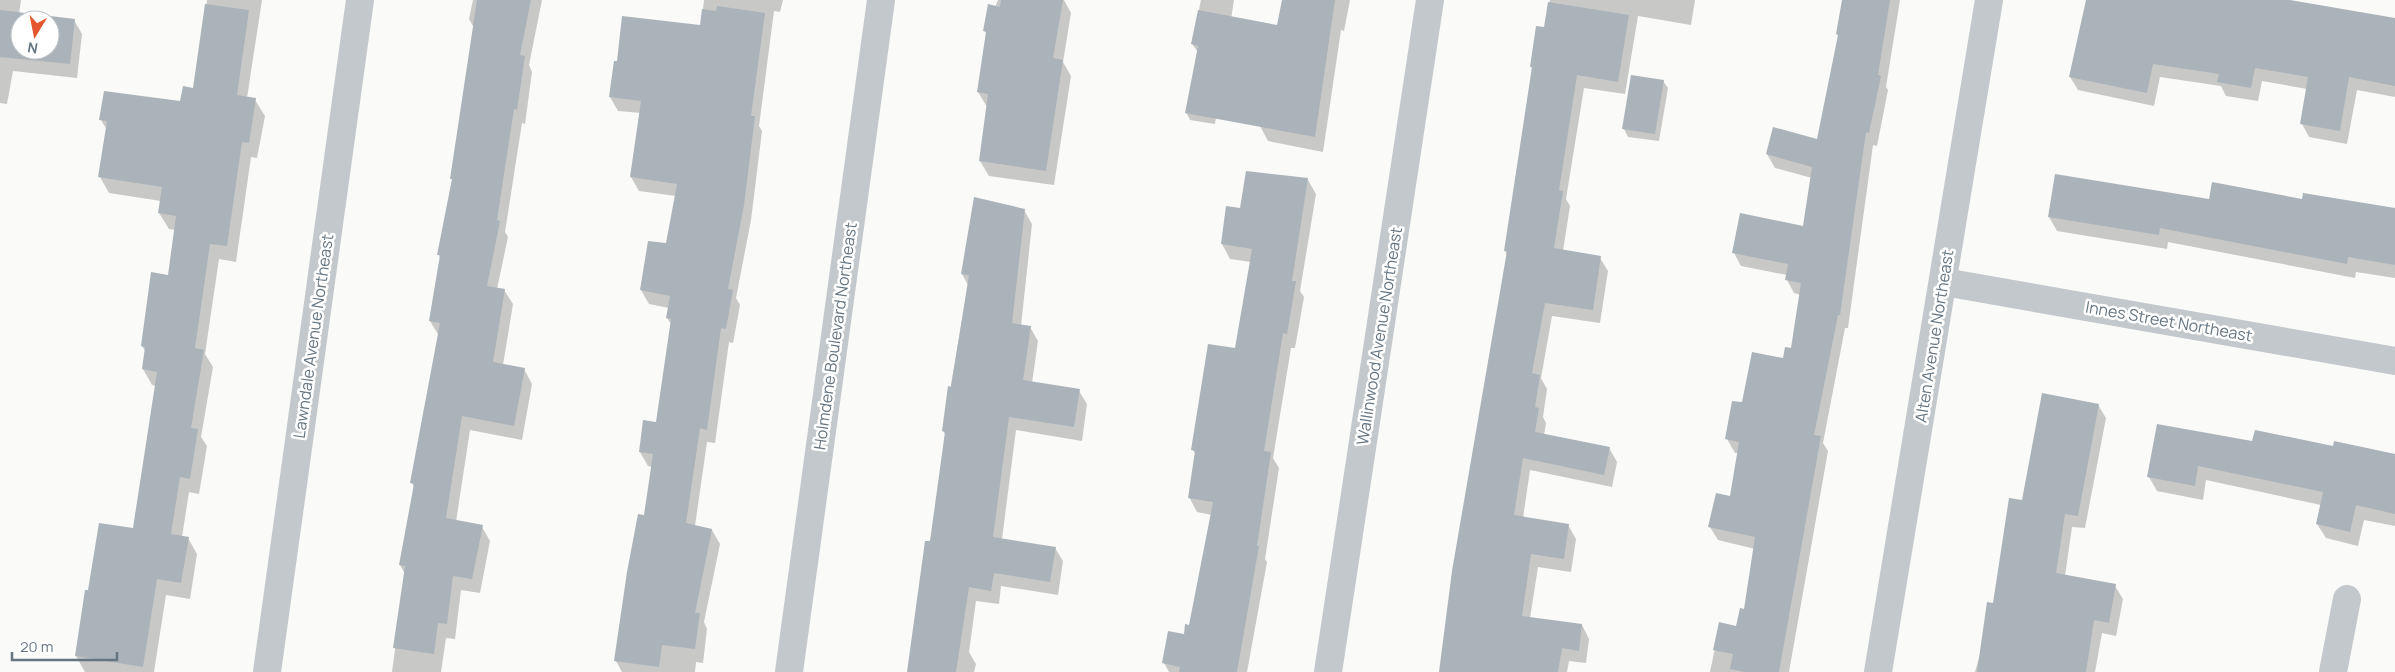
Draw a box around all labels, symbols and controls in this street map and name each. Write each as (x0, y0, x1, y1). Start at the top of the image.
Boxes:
north arrow (10, 10, 60, 60)
text: N (26, 38, 39, 59)
street label: Holmdene Boulevard Northeast (808, 221, 862, 451)
street label: Wallinwood Avenue Northeast (1351, 225, 1407, 447)
street label: Lawndale Avenue Northeast (288, 232, 338, 440)
street label: Alten Avenue Northeast (1909, 248, 1959, 424)
street label: Innes Street Northeast (2084, 296, 2254, 346)
scale bar (12, 630, 118, 662)
text: 20 m (20, 636, 53, 657)

